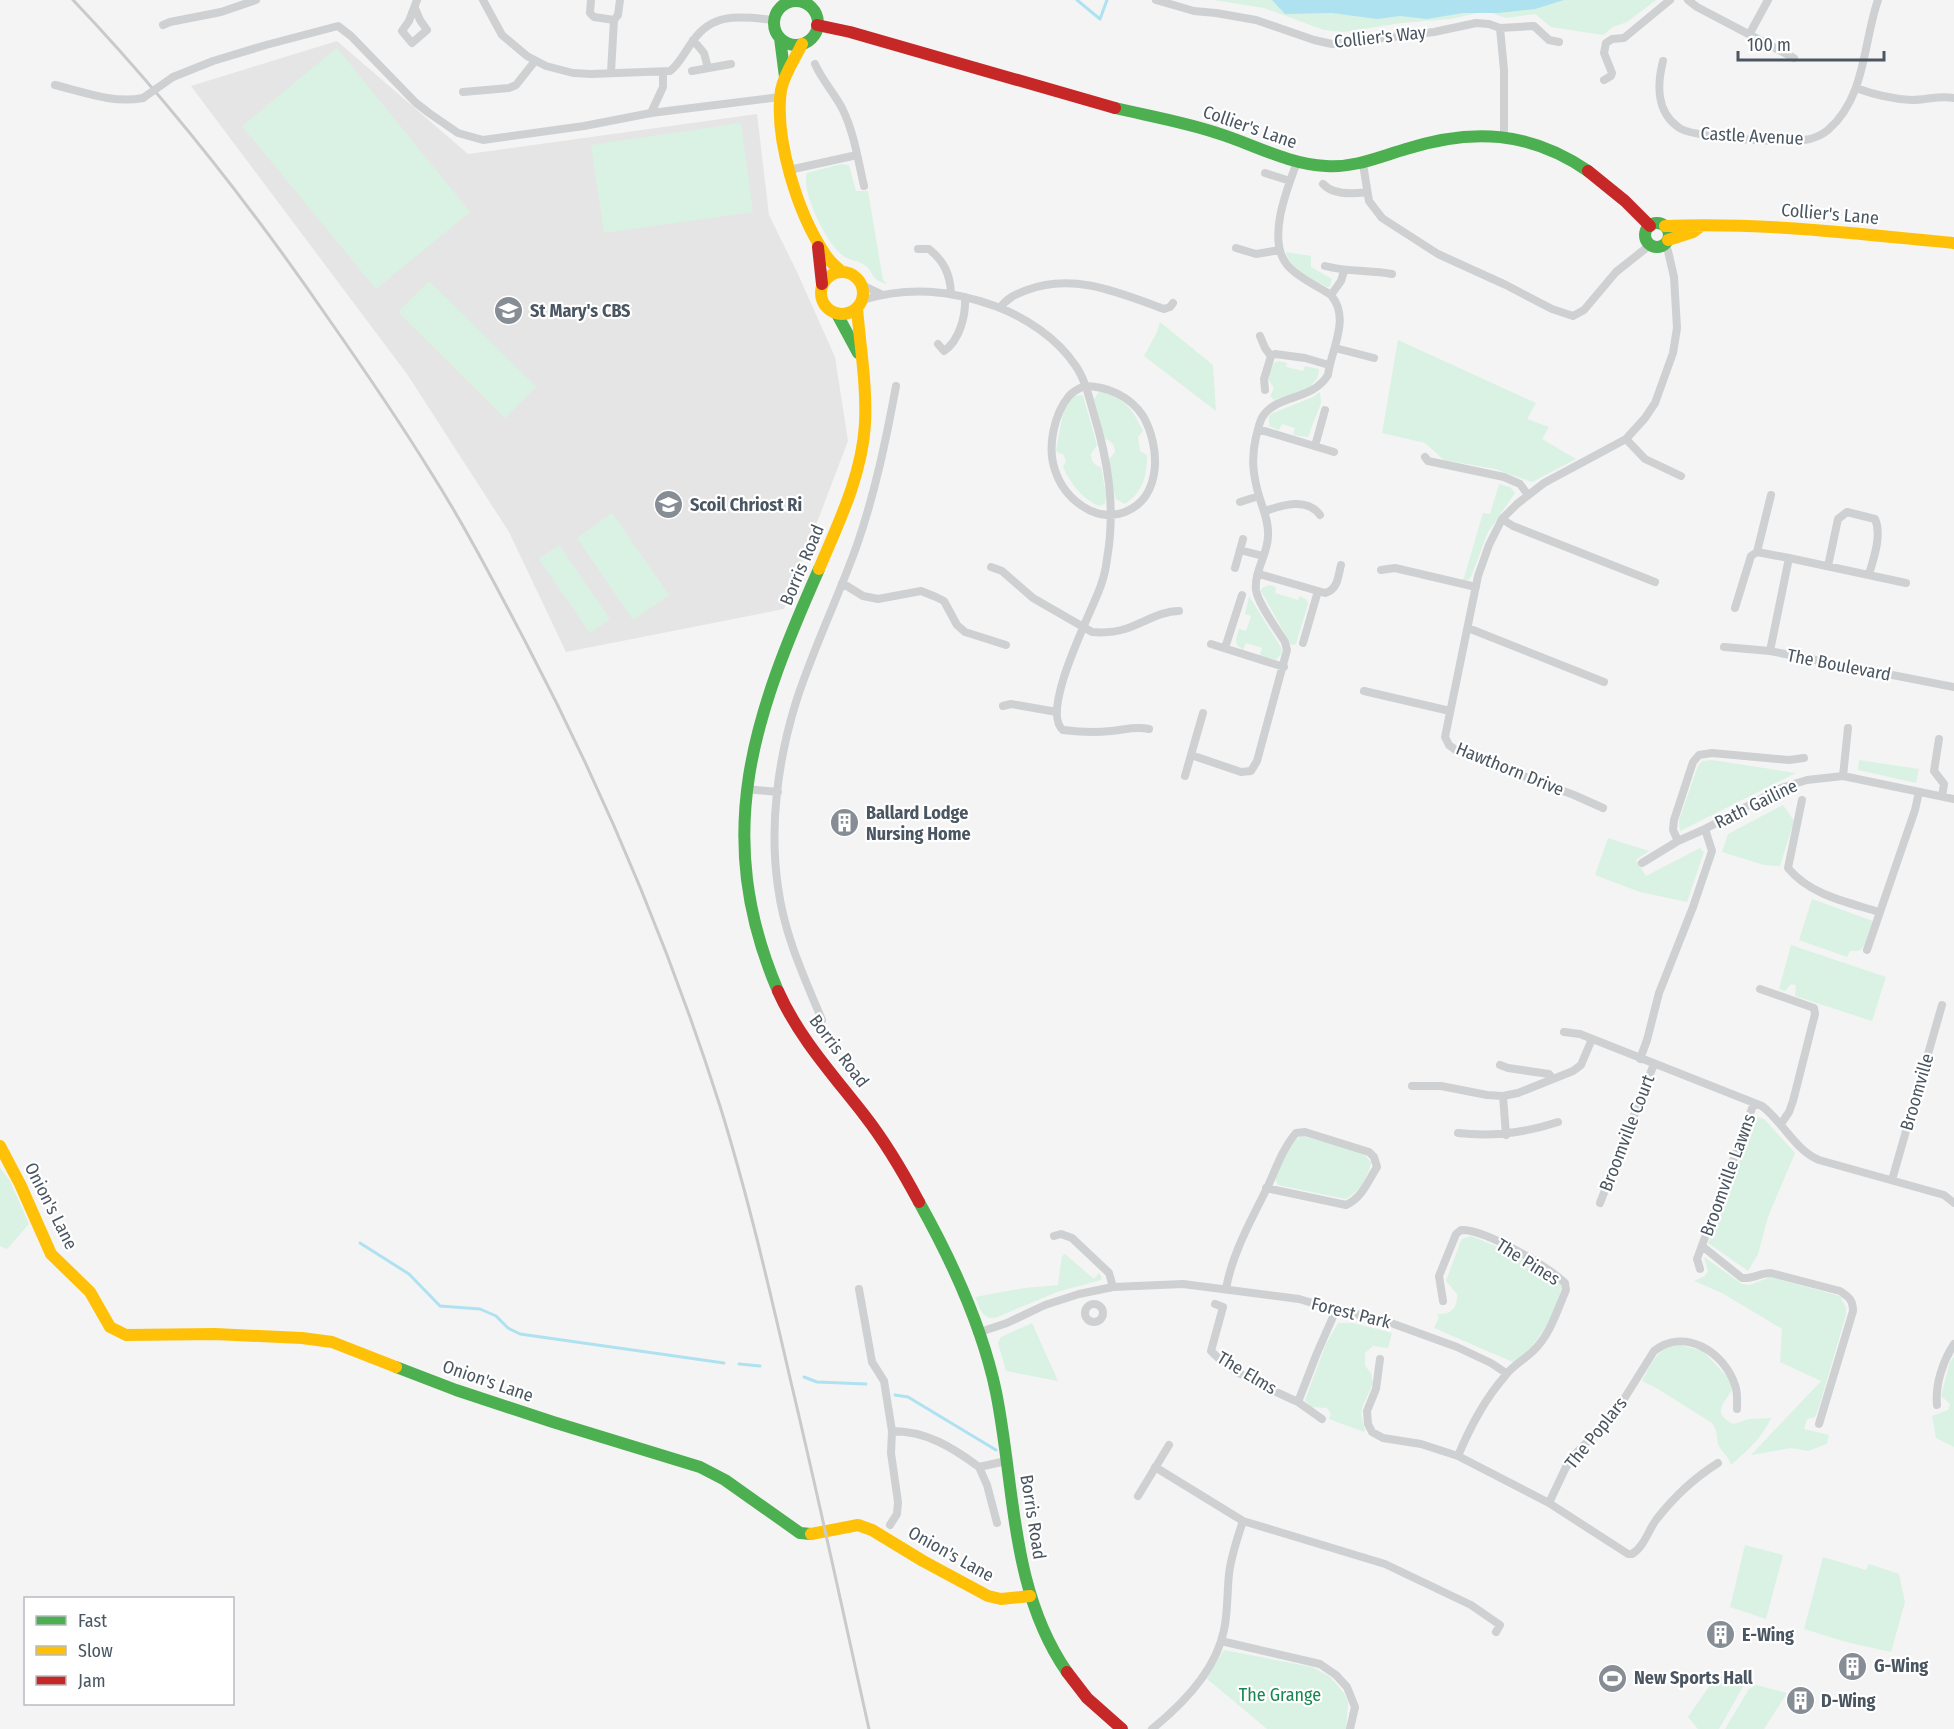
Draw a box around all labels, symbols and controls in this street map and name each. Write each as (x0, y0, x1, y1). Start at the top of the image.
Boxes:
street label: Collier's Way (1333, 21, 1427, 53)
scale bar (1738, 24, 1884, 62)
text: 100 m (1747, 34, 1791, 56)
street label: Collier's Lane (1200, 101, 1300, 153)
street label: Castle Avenue (1700, 122, 1804, 150)
street label: Collier's Lane (1780, 199, 1880, 229)
school or university icon: St Mary's CBS (493, 295, 525, 327)
place label: St Mary's CBS (530, 300, 630, 322)
school or university icon: Scoil Chriost Ri (653, 489, 685, 521)
place label: Scoil Chriost Ri (690, 494, 802, 516)
street label: Borris Road (775, 521, 829, 609)
street label: The Boulevard (1785, 644, 1893, 686)
street label: Hawthorn Drive (1453, 737, 1567, 801)
street label: Rath Gailine (1711, 774, 1801, 833)
place label: Ballard Lodge Nursing Home (866, 802, 971, 845)
building icon: Ballard Lodge Nursing Home (829, 807, 861, 839)
street label: Borris Road (804, 1010, 874, 1092)
street label: Broomville (1896, 1051, 1939, 1133)
street label: Broomville Court (1595, 1071, 1659, 1194)
street label: Broomville Lawns (1696, 1110, 1760, 1239)
street label: Onion's Lane (20, 1159, 82, 1253)
street label: The Pines (1492, 1234, 1564, 1290)
street label: Forest Park (1309, 1293, 1394, 1334)
street label: The Elms (1213, 1347, 1281, 1399)
street label: Onion's Lane (440, 1355, 536, 1407)
street label: The Poplars (1560, 1392, 1632, 1473)
street label: Borris Road (1015, 1473, 1051, 1561)
street label: Onion's Lane (904, 1521, 998, 1587)
legend (24, 1597, 234, 1705)
text: Fast (78, 1610, 107, 1632)
building icon: E-Wing (1705, 1619, 1737, 1651)
place label: E-Wing (1742, 1624, 1794, 1646)
text: Slow (78, 1640, 113, 1662)
building icon: G-Wing (1837, 1650, 1869, 1682)
place label: G-Wing (1874, 1655, 1928, 1677)
sports icon: New Sports Hall (1597, 1662, 1629, 1694)
place label: New Sports Hall (1634, 1667, 1753, 1689)
text: Jam (78, 1670, 106, 1692)
park label: The Grange (1239, 1684, 1321, 1706)
building icon: D-Wing (1784, 1685, 1816, 1717)
place label: D-Wing (1821, 1690, 1875, 1712)

